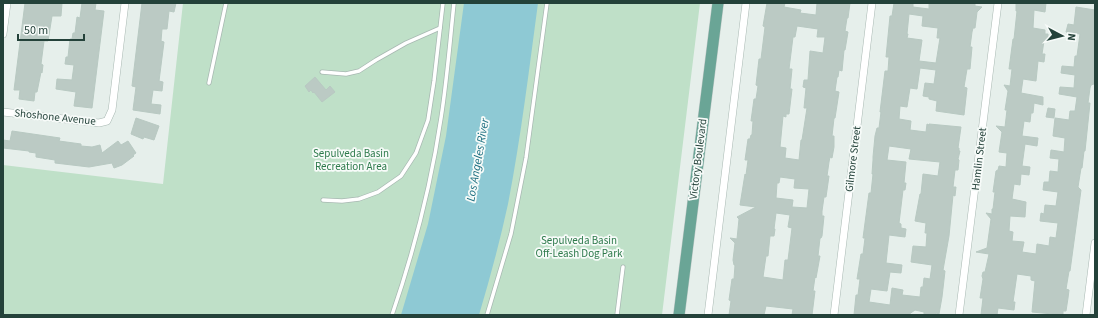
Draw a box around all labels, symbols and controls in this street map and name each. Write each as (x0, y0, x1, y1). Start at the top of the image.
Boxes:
scale bar (18, 16, 84, 42)
north arrow (1042, 16, 1082, 56)
text: 50 m (24, 22, 48, 39)
text: N (1064, 33, 1079, 42)
street label: Shoshone Avenue (13, 105, 97, 129)
water label: Los Angeles River (462, 116, 494, 203)
street label: Victory Boulevard (686, 118, 710, 200)
street label: Gilmore Street (842, 125, 865, 193)
street label: Hamlin Street (968, 126, 990, 191)
park label: Sepulveda Basin Recreation Area (313, 146, 389, 174)
park label: Sepulveda Basin Off-Leash Dog Park (536, 233, 623, 261)

